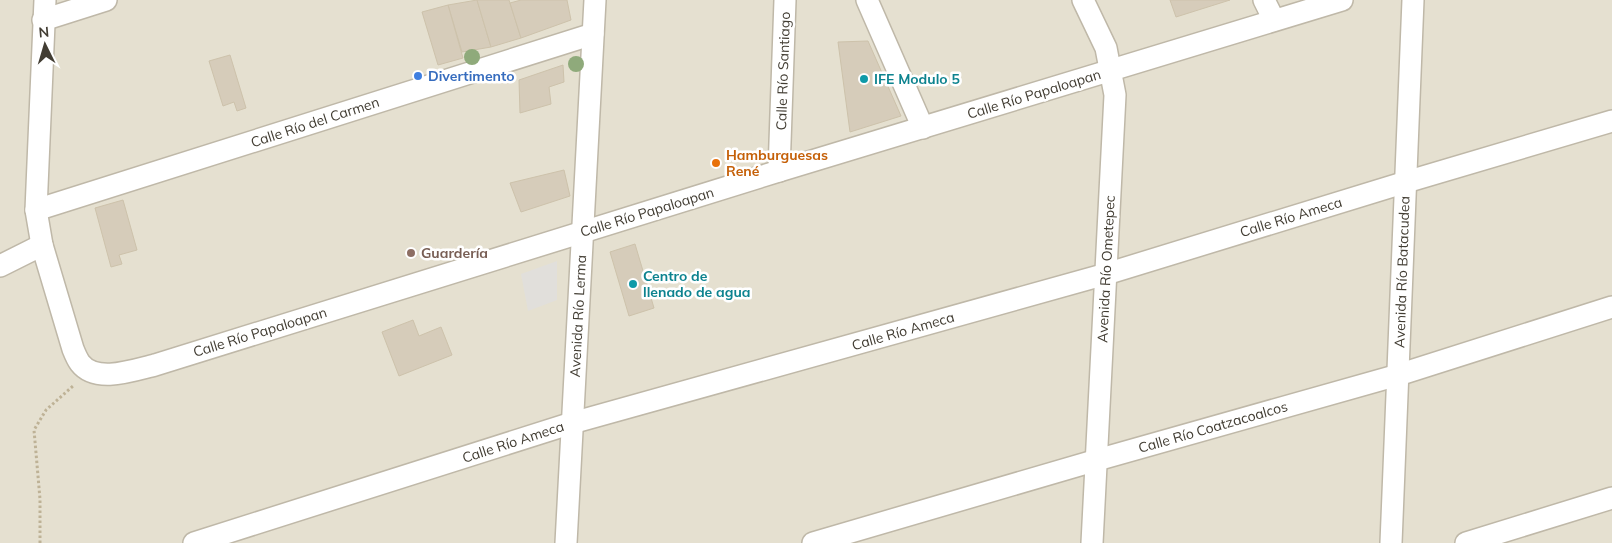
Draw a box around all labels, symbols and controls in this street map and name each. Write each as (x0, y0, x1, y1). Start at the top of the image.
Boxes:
street label: Calle Río Santiago (772, 11, 794, 131)
north arrow (20, 20, 70, 70)
text: N (38, 23, 50, 41)
street label: Calle Río Papaloapan (965, 65, 1103, 123)
place label: Divertimento (428, 67, 515, 85)
marker: Divertimento (412, 70, 424, 82)
place label: IFE Modulo 5 (874, 70, 960, 88)
marker: IFE Modulo 5 (858, 73, 870, 85)
street label: Calle Río del Carmen (248, 93, 382, 151)
place label: Hamburguesas René (726, 146, 828, 180)
marker: Hamburguesas René (710, 157, 722, 169)
street label: Calle Río Papaloapan (578, 183, 716, 241)
street label: Calle Río Ameca (1238, 193, 1344, 241)
street label: Avenida Río Ometepec (1093, 195, 1119, 343)
street label: Avenida Río Batacudea (1390, 196, 1414, 348)
place label: Guardería (421, 244, 488, 262)
marker: Guardería (405, 247, 417, 259)
street label: Avenida Río Lerma (566, 254, 590, 378)
place label: Centro de llenado de agua (643, 267, 751, 301)
marker: Centro de llenado de agua (627, 278, 639, 290)
street label: Calle Río Papaloapan (191, 303, 329, 361)
street label: Calle Río Ameca (850, 308, 956, 354)
street label: Calle Río Coatzacoalcos (1136, 397, 1290, 457)
street label: Calle Río Ameca (460, 417, 566, 467)

